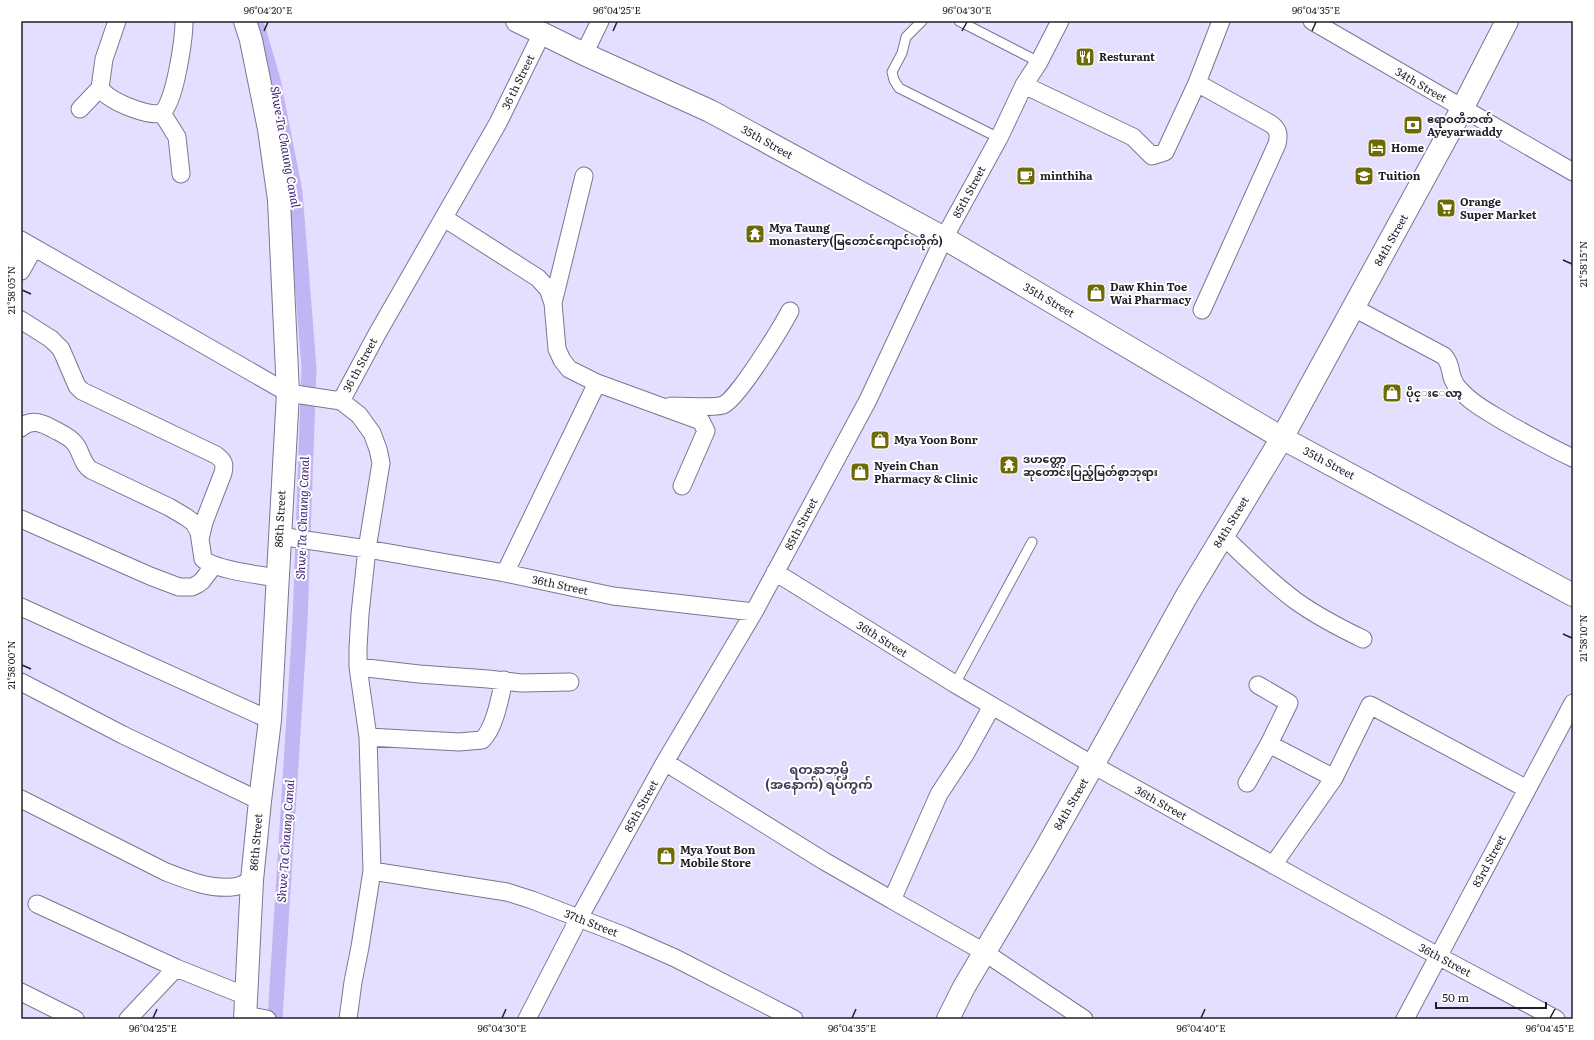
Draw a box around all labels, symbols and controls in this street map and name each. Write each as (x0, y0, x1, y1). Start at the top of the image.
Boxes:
text: 96°04'20"E (244, 2, 292, 17)
text: 96°04'25"E (593, 2, 641, 17)
text: 96°04'30"E (943, 2, 991, 17)
text: 96°04'35"E (1292, 2, 1340, 17)
restaurant icon: Resturant (1074, 46, 1096, 68)
place label: Resturant (1099, 48, 1155, 64)
street label: 36 th Street (497, 51, 538, 112)
street label: 34th Street (1393, 63, 1451, 106)
water label: Shwe Ta Chaung Canal (266, 85, 306, 210)
place label: ဧရာဝတီဘဏ် Ayeyarwaddy (1427, 110, 1503, 139)
bank icon: ဧရာဝတီဘဏ် Ayeyarwaddy (1402, 114, 1424, 136)
street label: 35th Street (739, 120, 797, 162)
hotel icon: Home (1366, 137, 1388, 159)
place label: Home (1391, 139, 1424, 155)
street label: 85th Street (948, 162, 989, 220)
cafe icon: minthiha (1015, 165, 1037, 187)
school or university icon: Tuition (1353, 165, 1375, 187)
place label: minthiha (1040, 167, 1093, 183)
place label: Tuition (1378, 167, 1421, 183)
place label: Orange Super Market (1460, 193, 1537, 222)
supermarket icon: Orange Super Market (1435, 197, 1457, 219)
street label: 84th Street (1369, 210, 1411, 269)
place label: Mya Taung monastery(မြတောင်ကျောင်းတိုက်) (769, 219, 943, 251)
temple icon: Mya Taung monastery(မြတောင်ကျောင်းတိုက်) (744, 223, 766, 245)
text: 21°58'15"N (1575, 241, 1590, 287)
text: 21°58'05"N (3, 266, 18, 314)
street label: 35th Street (1021, 278, 1079, 321)
place label: Daw Khin Toe Wai Pharmacy (1110, 278, 1192, 307)
shop icon: Daw Khin Toe Wai Pharmacy (1085, 282, 1107, 304)
street label: 36 th Street (338, 334, 380, 395)
shop icon: ပိုင္းေလာ့ (1381, 382, 1403, 404)
place label: ပိုင္းေလာ့ (1406, 384, 1462, 403)
shop icon: Mya Yoon Bonr (869, 429, 891, 451)
place label: Mya Yoon Bonr (894, 431, 978, 447)
street label: 35th Street (1301, 442, 1359, 483)
place label: ဒဟတ္တော ဆုတောင်းပြည့်မြတ်စွာဘုရား (1023, 450, 1158, 482)
temple icon: ဒဟတ္တော ဆုတောင်းပြည့်မြတ်စွာဘုရား (998, 454, 1020, 476)
water label: Shwe Ta Chaung Canal (291, 455, 313, 580)
place label: Nyein Chan Pharmacy & Clinic (874, 457, 978, 486)
shop icon: Nyein Chan Pharmacy & Clinic (849, 461, 871, 483)
street label: 86th Street (270, 489, 289, 548)
street label: 84th Street (1208, 492, 1252, 550)
street label: 85th Street (780, 494, 821, 552)
street label: 36th Street (531, 570, 590, 598)
text: 21°58'10"N (1575, 614, 1590, 662)
street label: 36th Street (854, 616, 912, 660)
text: 21°58'00"N (3, 640, 18, 690)
district label: ရတနာဘုမ္မိ (အနောက်) ရပ်ကွက် (765, 759, 873, 795)
street label: 84th Street (1049, 774, 1092, 832)
street label: 85th Street (619, 776, 661, 834)
water label: Shwe Ta Chaung Canal (272, 778, 298, 903)
street label: 36th Street (1133, 781, 1191, 823)
street label: 86th Street (245, 812, 266, 871)
street label: 83rd Street (1468, 831, 1509, 890)
place label: Mya Yout Bon Mobile Store (680, 841, 756, 870)
shop icon: Mya Yout Bon Mobile Store (655, 845, 677, 867)
street label: 37th Street (562, 904, 621, 940)
street label: 36th Street (1416, 939, 1475, 980)
scale bar (1436, 984, 1546, 1010)
text: 50 m (1442, 988, 1469, 1006)
text: 96°04'25"E (129, 1020, 177, 1035)
text: 96°04'30"E (478, 1020, 526, 1035)
text: 96°04'35"E (828, 1020, 876, 1035)
text: 96°04'40"E (1176, 1020, 1226, 1035)
text: 96°04'45"E (1526, 1020, 1574, 1035)

